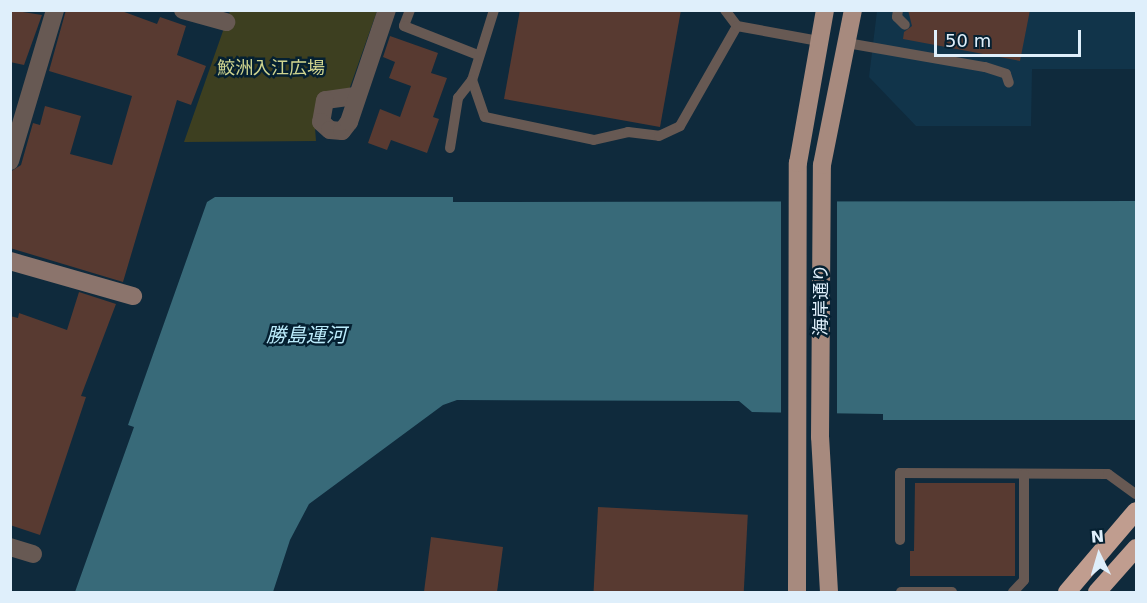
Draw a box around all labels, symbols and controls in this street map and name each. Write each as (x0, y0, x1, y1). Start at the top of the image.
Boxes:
scale bar (937, 18, 1084, 56)
text: 50 m (945, 30, 991, 51)
park label: 鮫洲入江広場 (217, 57, 325, 79)
street label: 海岸通り (810, 264, 832, 336)
water label: 勝島運河 (266, 323, 346, 347)
north arrow (1069, 525, 1129, 585)
text: N (1090, 527, 1105, 547)

